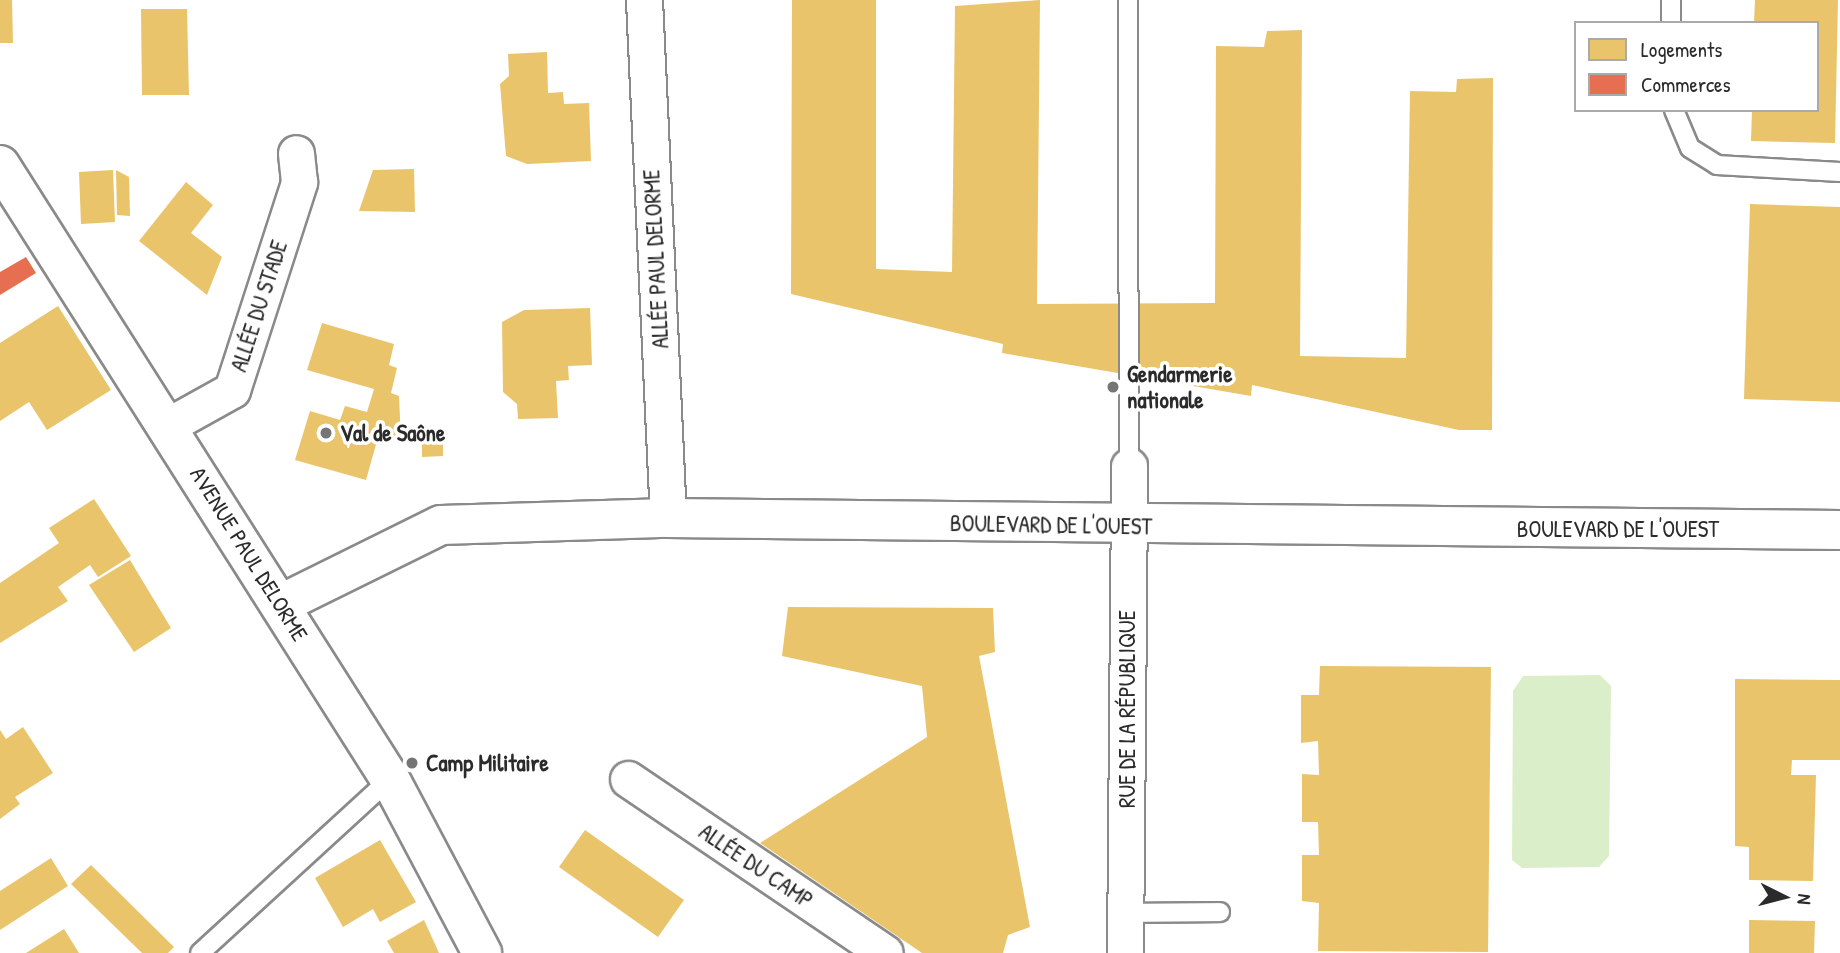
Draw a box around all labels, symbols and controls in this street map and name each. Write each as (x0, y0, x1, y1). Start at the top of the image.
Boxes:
legend (1574, 21, 1819, 112)
text: Logements (1641, 35, 1722, 64)
text: Commerces (1641, 70, 1731, 99)
street label: ALLÉE PAUL DELORME (638, 169, 674, 349)
street label: ALLÉE DU STADE (225, 237, 293, 375)
place label: Gendarmerie nationale (1127, 360, 1232, 414)
marker: Gendarmerie nationale (1105, 379, 1121, 395)
place label: Val de Saône (340, 419, 445, 447)
marker: Val de Saône (318, 425, 334, 441)
street label: AVENUE PAUL DELORME (184, 462, 314, 646)
street label: BOULEVARD DE L'OUEST (950, 509, 1152, 541)
street label: BOULEVARD DE L'OUEST (1517, 515, 1719, 543)
street label: RUE DE LA RÉPUBLIQUE (1113, 610, 1141, 808)
place label: Camp Militaire (426, 749, 549, 777)
marker: Camp Militaire (404, 755, 420, 771)
street label: ALLÉE DU CAMP (694, 818, 818, 914)
north arrow (1749, 862, 1819, 932)
text: N (1791, 893, 1818, 906)

